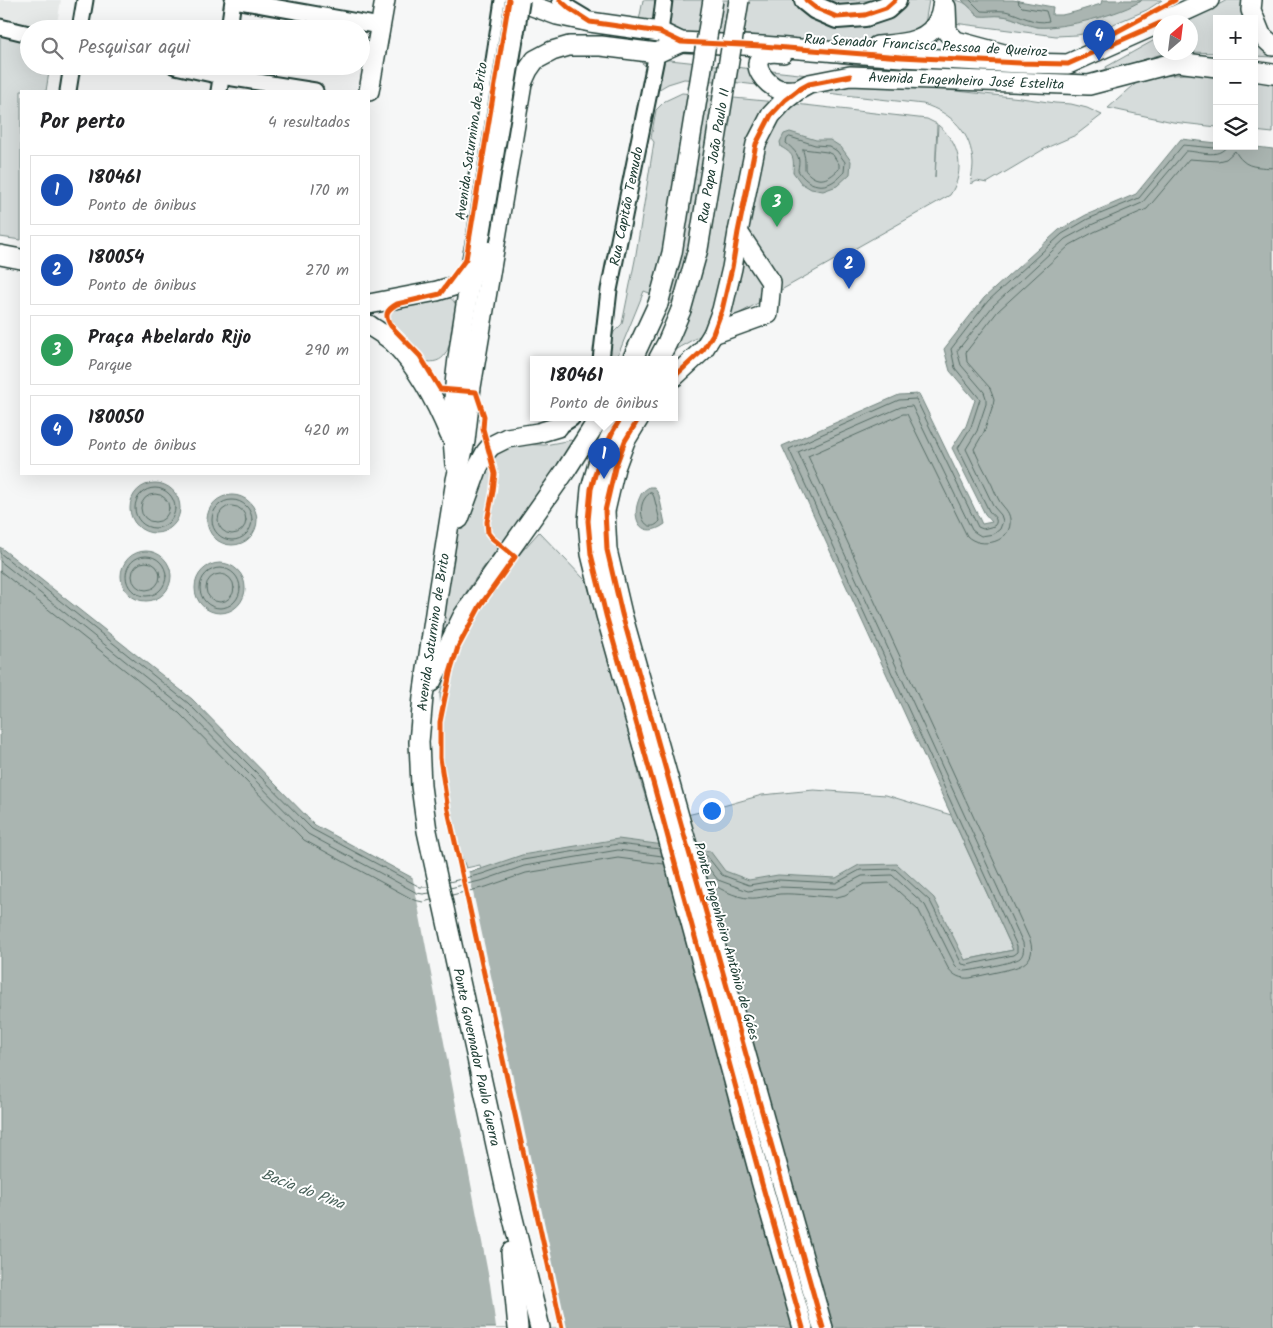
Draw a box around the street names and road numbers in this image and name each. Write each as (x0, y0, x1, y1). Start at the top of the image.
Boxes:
street label: Rua Senador Francisco Pessoa de Queiroz (804, 29, 1048, 63)
street label: Avenida Saturnino de Brito (450, 61, 494, 222)
street label: Avenida Engenheiro José Estelita (868, 67, 1065, 96)
street label: Rua Papa João Paulo II (692, 87, 736, 225)
street label: Rua Capitão Temudo (604, 145, 650, 268)
street label: Avenida Saturnino de Brito (412, 552, 456, 712)
street label: Ponte Engenheiro Antônio de Góes (687, 840, 765, 1043)
street label: Ponte Governador Paulo Guerra (446, 966, 506, 1148)

